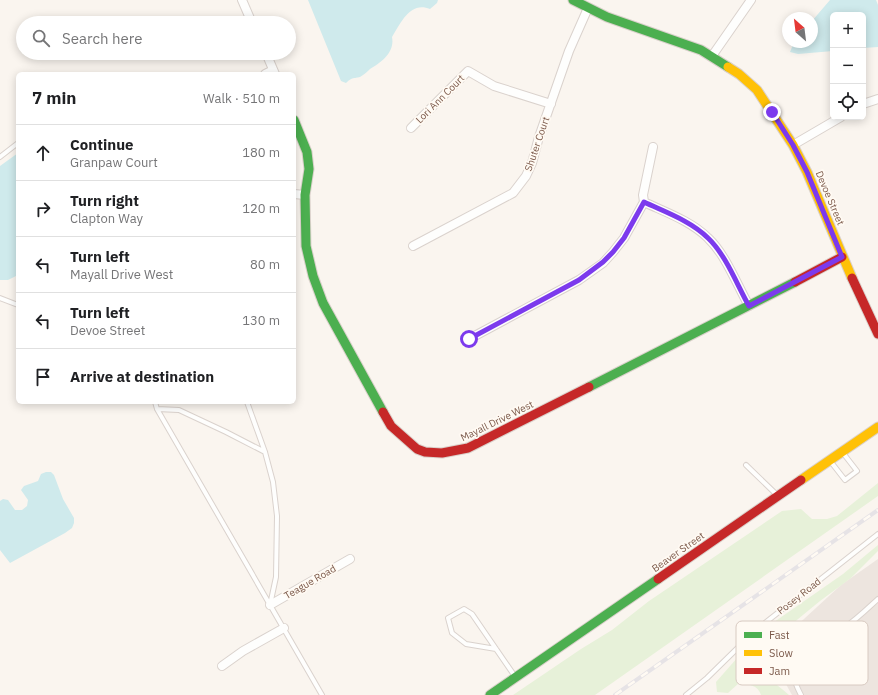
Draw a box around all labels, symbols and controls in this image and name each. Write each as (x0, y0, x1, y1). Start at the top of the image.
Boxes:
north arrow (782, 12, 818, 48)
map controls (830, 12, 866, 120)
button: + (830, 12, 866, 48)
search box (16, 16, 296, 60)
icon: search (30, 27, 52, 49)
text: Search here (62, 29, 142, 48)
button: − (830, 48, 866, 84)
street label: Lori Ann Court (413, 71, 468, 126)
button: locate (830, 84, 866, 120)
text: 7 min (32, 87, 76, 109)
text: Walk · 510 m (203, 90, 280, 107)
route end (763, 103, 781, 121)
street label: Shuter Court (522, 115, 553, 173)
text: Continue (70, 135, 134, 154)
icon: ahead (32, 142, 54, 164)
text: 180 m (242, 144, 280, 161)
text: Granpaw Court (70, 154, 158, 171)
street label: Devoe Street (813, 169, 847, 228)
text: Turn right (70, 191, 139, 210)
icon: right (32, 198, 54, 220)
text: 120 m (242, 200, 280, 217)
text: Clapton Way (70, 210, 143, 227)
text: Turn left (70, 247, 130, 266)
icon: left (32, 254, 54, 276)
text: 80 m (250, 256, 280, 273)
text: Mayall Drive West (70, 266, 173, 283)
text: Turn left (70, 303, 130, 322)
icon: left (32, 310, 54, 332)
text: 130 m (242, 312, 280, 329)
text: Devoe Street (70, 322, 145, 339)
route start (460, 330, 478, 348)
icon: arrive (32, 366, 54, 388)
text: Arrive at destination (70, 367, 214, 386)
street label: Mayall Drive West (458, 398, 536, 444)
street label: Beaver Street (649, 529, 707, 575)
street label: Teague Road (282, 562, 338, 602)
street label: Posey Road (774, 575, 824, 617)
legend (736, 621, 868, 685)
text: Fast (769, 628, 790, 642)
text: Slow (769, 646, 793, 660)
text: Jam (769, 664, 790, 678)

